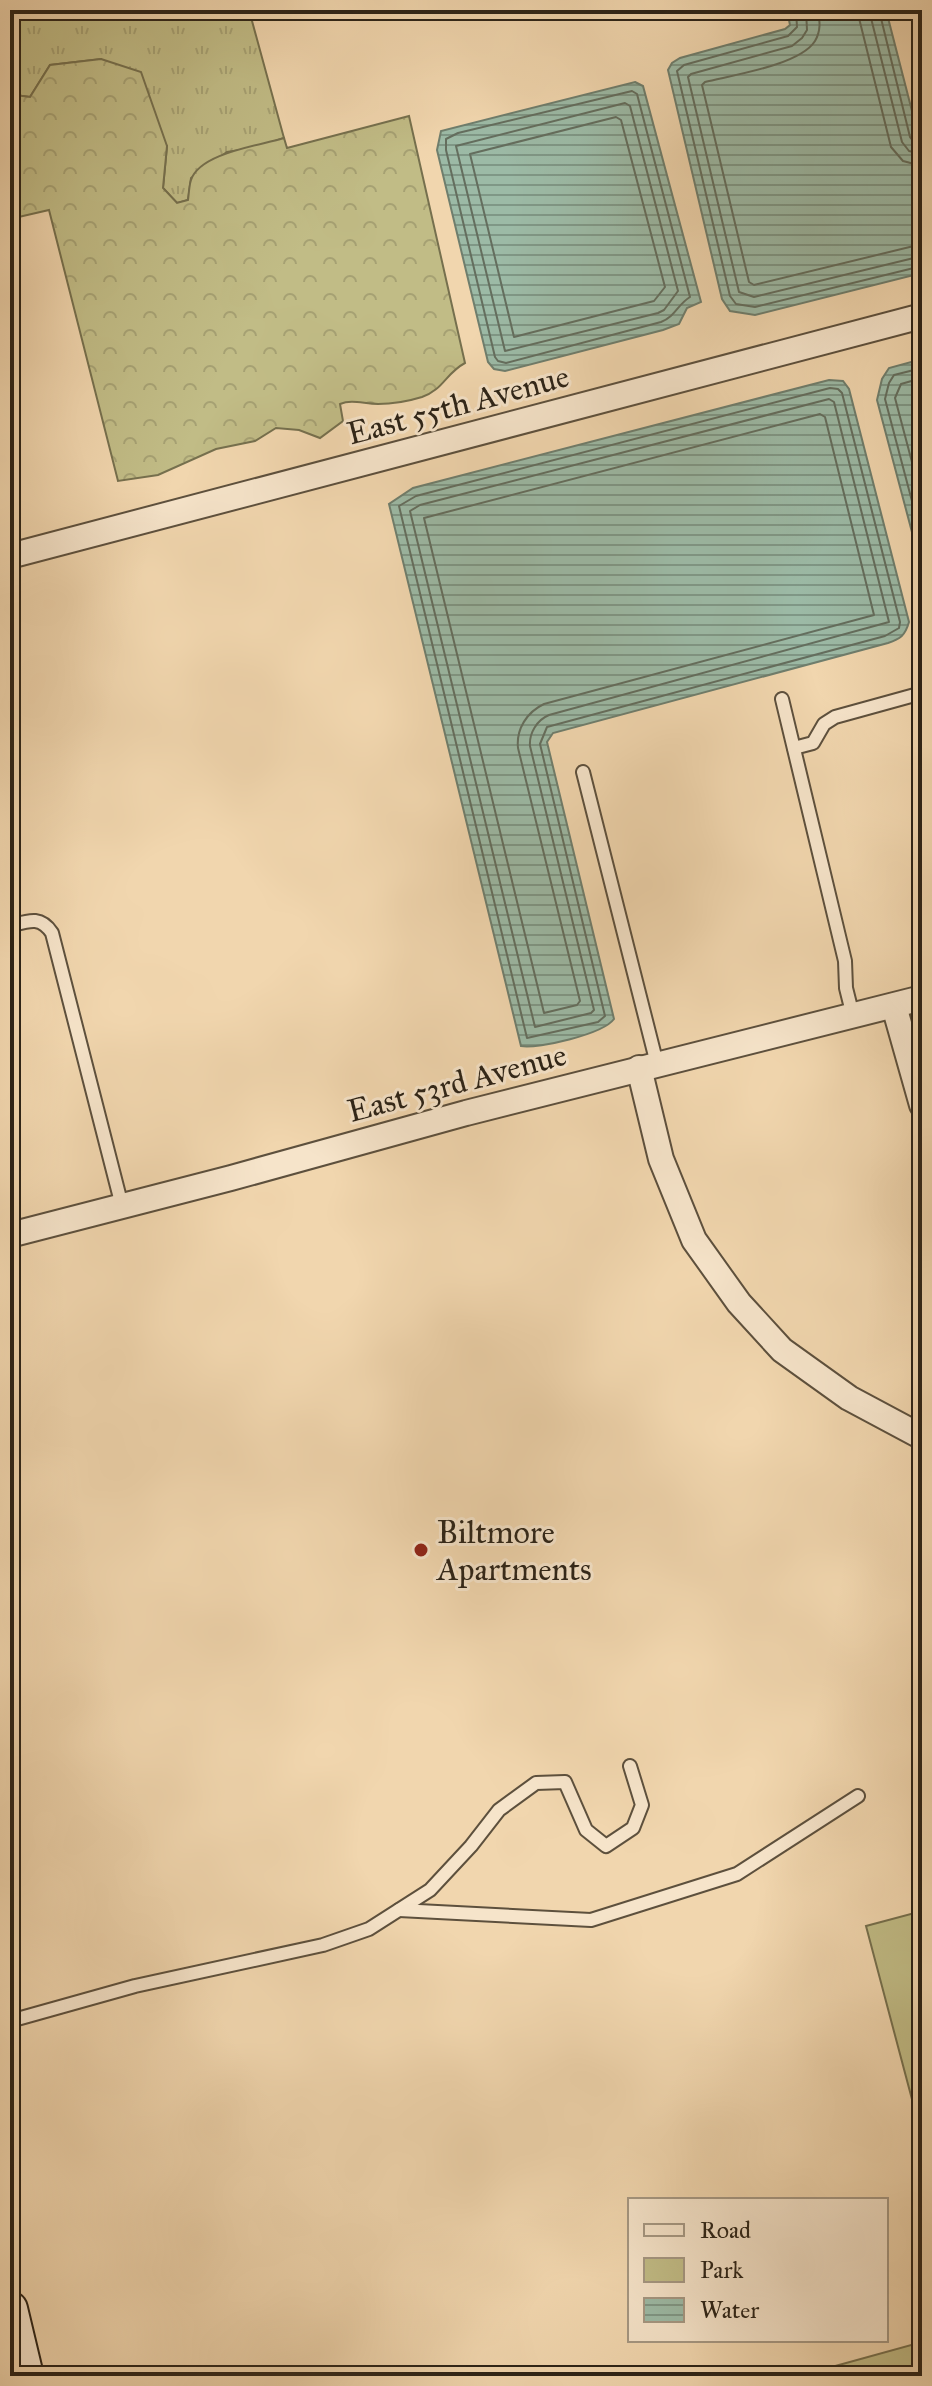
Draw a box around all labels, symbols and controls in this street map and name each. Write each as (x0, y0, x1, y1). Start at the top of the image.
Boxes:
street label: East 55th Avenue (343, 357, 573, 453)
street label: East 53rd Avenue (343, 1035, 571, 1131)
place label: Biltmore Apartments (435, 1513, 592, 1589)
marker: Biltmore Apartments (412, 1541, 430, 1559)
legend (628, 2198, 888, 2342)
text: Road (700, 2215, 751, 2245)
text: Park (700, 2255, 744, 2285)
text: Water (700, 2295, 759, 2325)

